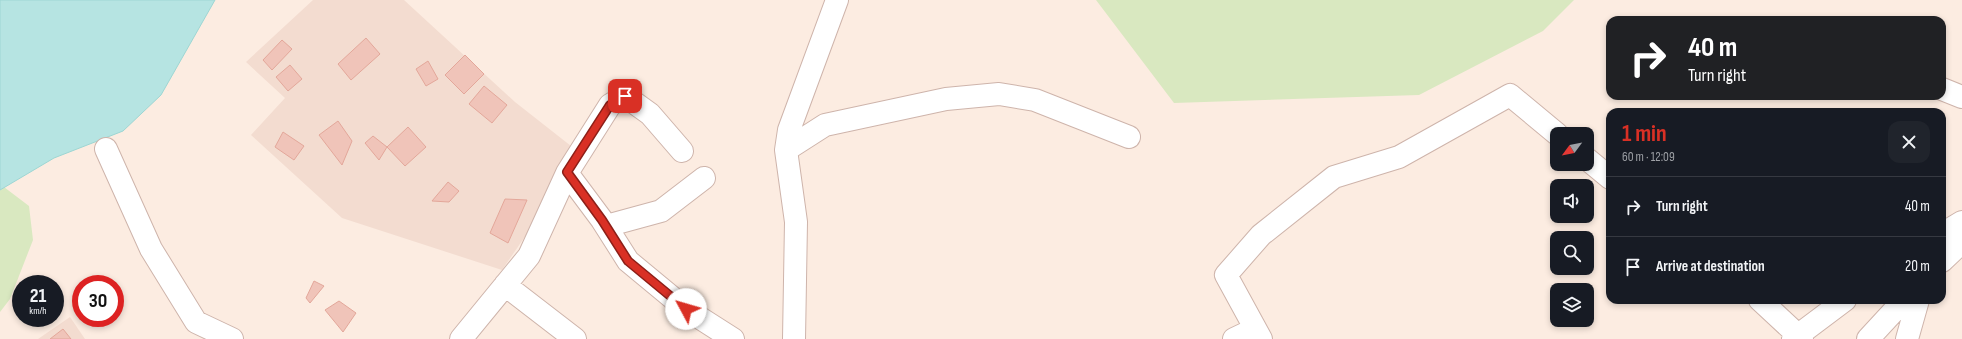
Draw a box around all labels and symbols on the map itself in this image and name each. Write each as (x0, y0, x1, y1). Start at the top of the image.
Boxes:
pin (608, 79, 642, 113)
north arrow (1550, 127, 1594, 171)
speed limit sign: 30 (72, 275, 124, 327)
position arrow (665, 288, 707, 330)

